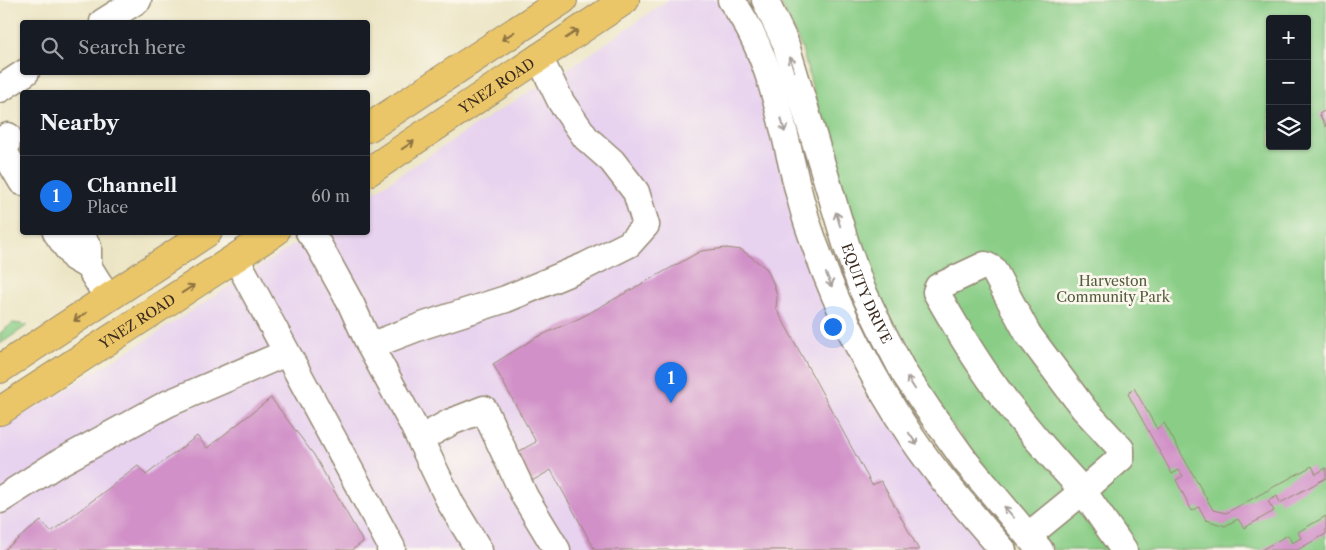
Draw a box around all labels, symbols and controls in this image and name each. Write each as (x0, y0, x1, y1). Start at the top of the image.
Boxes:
map controls (1266, 15, 1311, 150)
button: + (1266, 15, 1311, 60)
search box (20, 20, 370, 75)
one-way arrow (565, 29, 579, 40)
one-way arrow (501, 31, 515, 42)
icon: search (38, 34, 66, 62)
text: Search here (78, 36, 186, 59)
street label: YNEZ ROAD (455, 54, 538, 118)
one-way arrow (786, 56, 796, 72)
button: − (1266, 60, 1311, 105)
button: layers (1266, 105, 1311, 150)
text: Nearby (40, 110, 119, 135)
one-way arrow (779, 117, 788, 133)
one-way arrow (401, 139, 415, 150)
text: Channell (87, 174, 177, 197)
text: 1 (52, 186, 60, 206)
text: 60 m (311, 186, 350, 206)
text: Place (87, 197, 128, 217)
one-way arrow (833, 212, 843, 228)
street label: EQUITY DRIVE (837, 241, 896, 347)
one-way arrow (825, 272, 835, 287)
park label: Harveston Community Park (1056, 272, 1171, 306)
one-way arrow (180, 284, 194, 294)
street label: YNEZ ROAD (95, 290, 179, 353)
one-way arrow (73, 312, 87, 322)
your location (820, 314, 846, 340)
pin: 1 (655, 362, 687, 403)
one-way arrow (906, 377, 916, 391)
one-way arrow (908, 432, 918, 446)
one-way arrow (1003, 506, 1015, 519)

